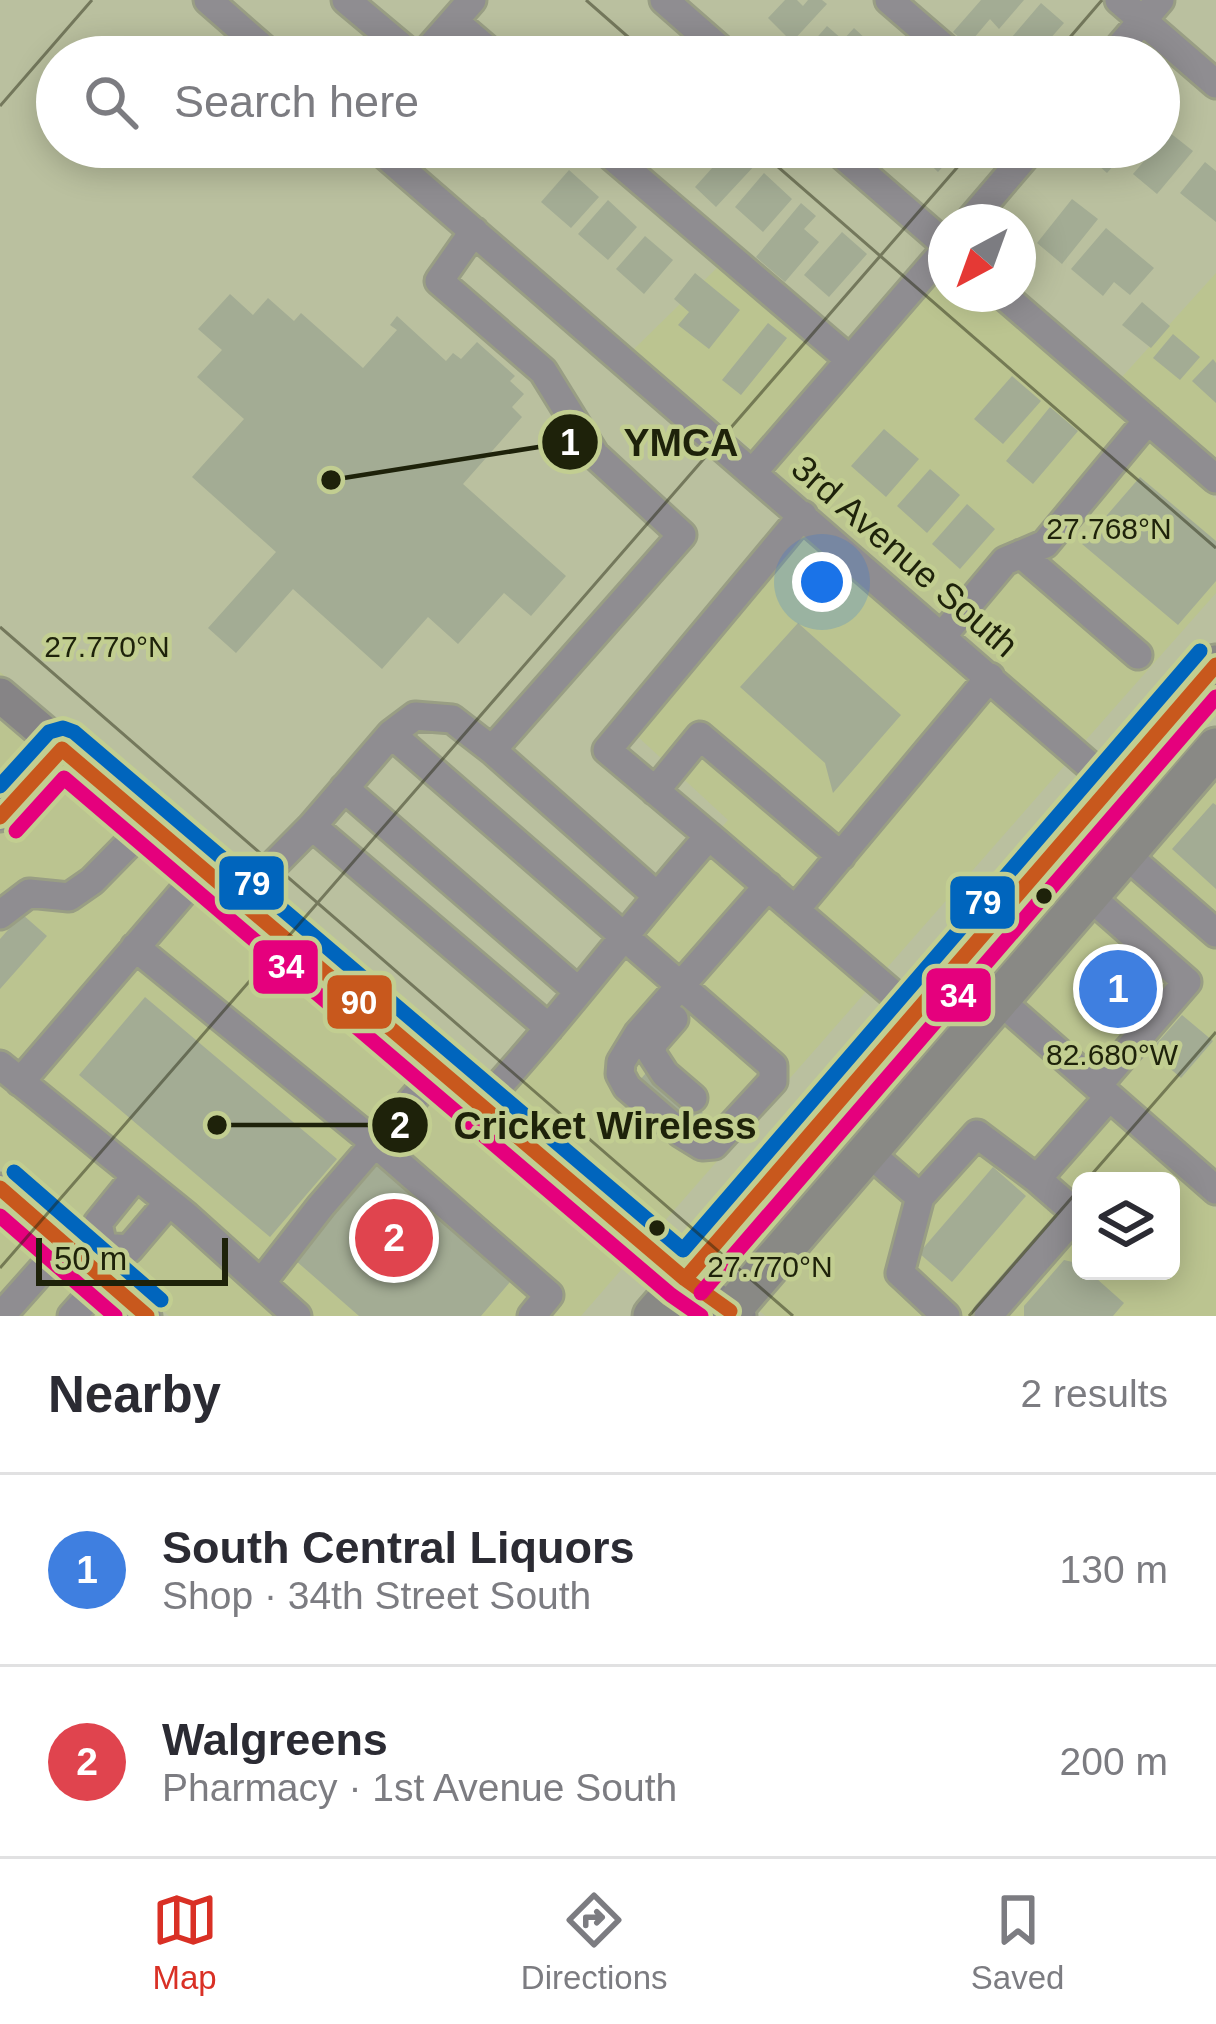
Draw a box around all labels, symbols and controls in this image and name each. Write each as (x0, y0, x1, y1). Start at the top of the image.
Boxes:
search box (36, 36, 1180, 168)
icon: search (78, 69, 144, 135)
text: Search here (174, 76, 419, 127)
north arrow (928, 204, 1036, 312)
callout: YMCA (540, 405, 762, 480)
text: YMCA (624, 421, 738, 464)
text: 1 (560, 422, 580, 463)
street label: 3rd Avenue South (784, 447, 1026, 665)
text: 27.768°N (1046, 512, 1172, 545)
your location (792, 552, 852, 612)
text: 27.770°N (44, 630, 170, 663)
line badge: 79 (217, 854, 286, 912)
text: 79 (234, 865, 270, 902)
line badge: 79 (948, 874, 1017, 931)
text: 79 (965, 884, 1001, 921)
unlabelled marker (1033, 885, 1055, 907)
line badge: 34 (251, 938, 320, 996)
pin: 1 (1079, 944, 1157, 1034)
text: 34 (268, 948, 305, 985)
line badge: 34 (924, 966, 993, 1024)
line badge: 90 (325, 973, 394, 1031)
text: 34 (940, 977, 977, 1014)
text: 90 (341, 984, 377, 1021)
text: 82.680°W (1046, 1038, 1179, 1071)
callout: Cricket Wireless (370, 1088, 781, 1163)
text: Cricket Wireless (453, 1104, 757, 1147)
text: 2 (390, 1105, 410, 1146)
map controls (1072, 1172, 1180, 1280)
button: layers (1072, 1172, 1180, 1280)
pin: 2 (355, 1193, 433, 1283)
unlabelled marker (646, 1217, 668, 1239)
scale bar (36, 1232, 228, 1285)
text: 50 m (54, 1240, 127, 1277)
text: 27.770°N (707, 1250, 833, 1283)
text: Nearby (48, 1366, 221, 1423)
text: 2 results (1021, 1372, 1168, 1415)
text: South Central Liquors (162, 1522, 635, 1573)
text: 1 (76, 1548, 98, 1591)
text: 130 m (1060, 1548, 1168, 1591)
text: Shop · 34th Street South (162, 1574, 591, 1617)
text: Walgreens (162, 1714, 388, 1765)
text: 2 (76, 1740, 98, 1783)
text: 200 m (1060, 1740, 1168, 1783)
text: Pharmacy · 1st Avenue South (162, 1766, 677, 1809)
tab: Map (152, 1887, 218, 1997)
tab: Directions (521, 1887, 668, 1997)
tab: Saved (971, 1887, 1064, 1997)

